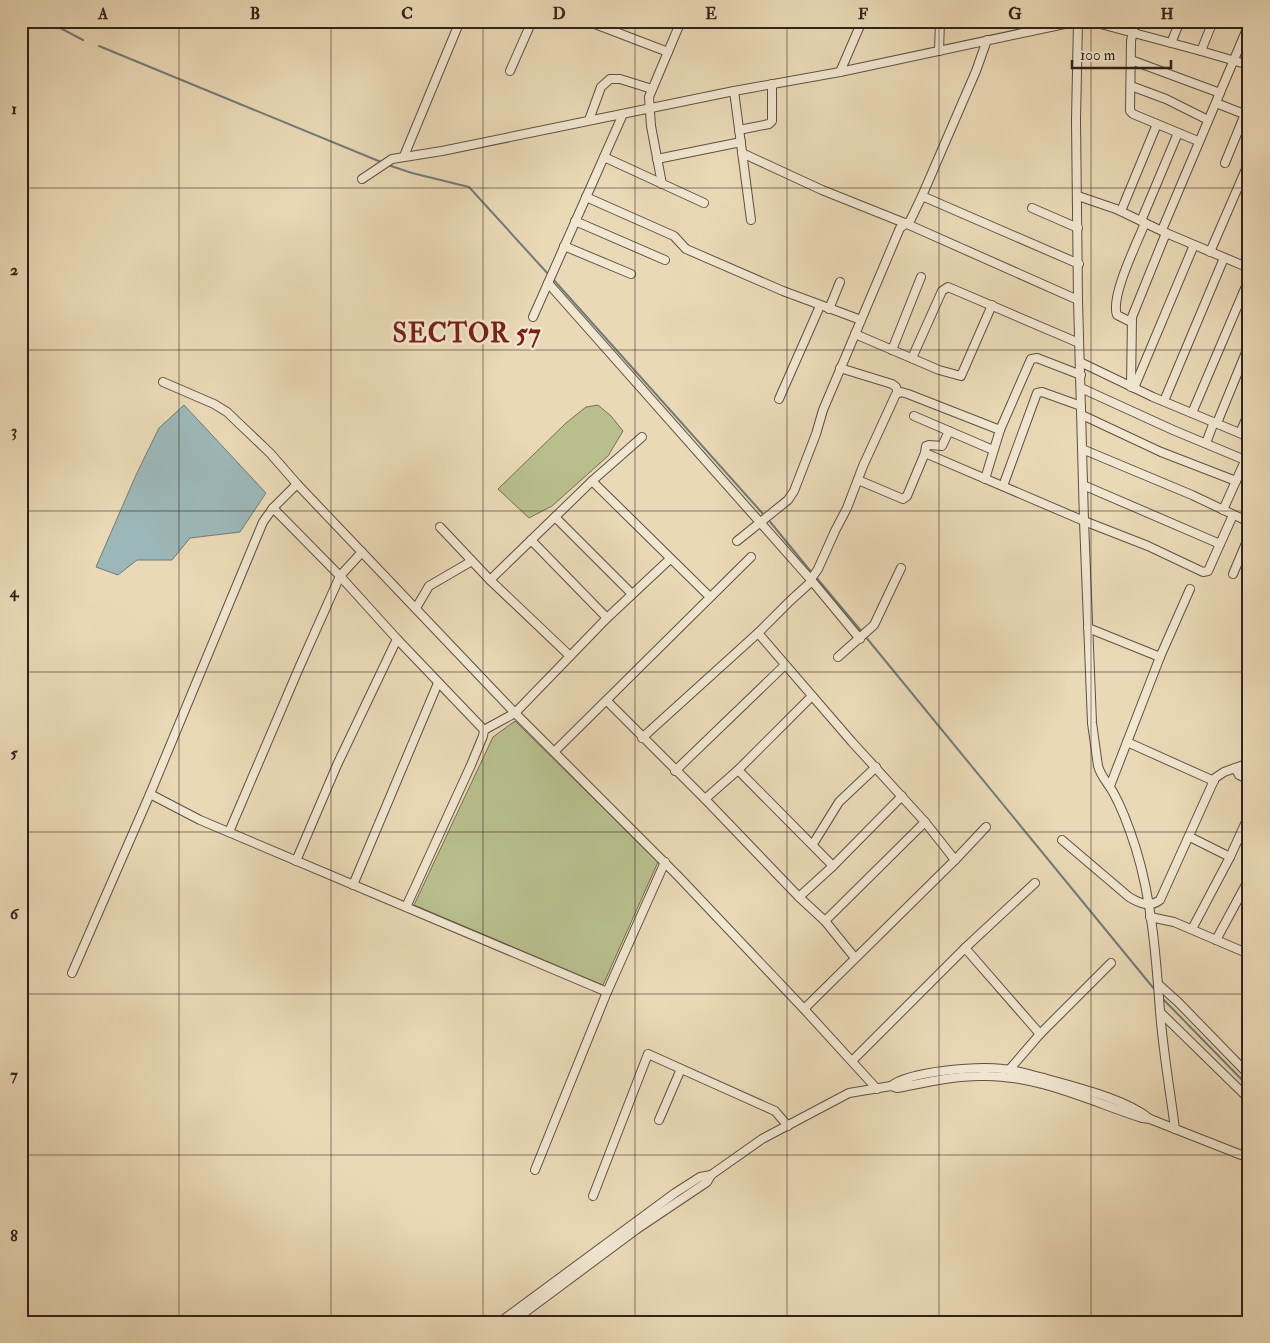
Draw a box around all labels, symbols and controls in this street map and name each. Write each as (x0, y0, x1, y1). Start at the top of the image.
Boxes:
text: A (97, 4, 109, 24)
text: B (250, 4, 260, 24)
text: C (401, 4, 413, 24)
text: D (552, 4, 566, 24)
text: E (705, 4, 717, 24)
text: F (858, 4, 868, 24)
text: G (1008, 4, 1022, 24)
text: H (1160, 4, 1174, 24)
scale bar (1072, 38, 1171, 70)
text: 100 m (1080, 46, 1116, 65)
text: 1 (11, 99, 17, 119)
text: 2 (10, 260, 18, 280)
district label: SECTOR 57 (393, 318, 541, 350)
text: 3 (11, 421, 17, 441)
text: 4 (9, 582, 20, 602)
text: 5 (10, 743, 18, 763)
text: 6 (10, 904, 20, 924)
text: 7 (10, 1065, 18, 1085)
text: 8 (10, 1226, 18, 1246)

